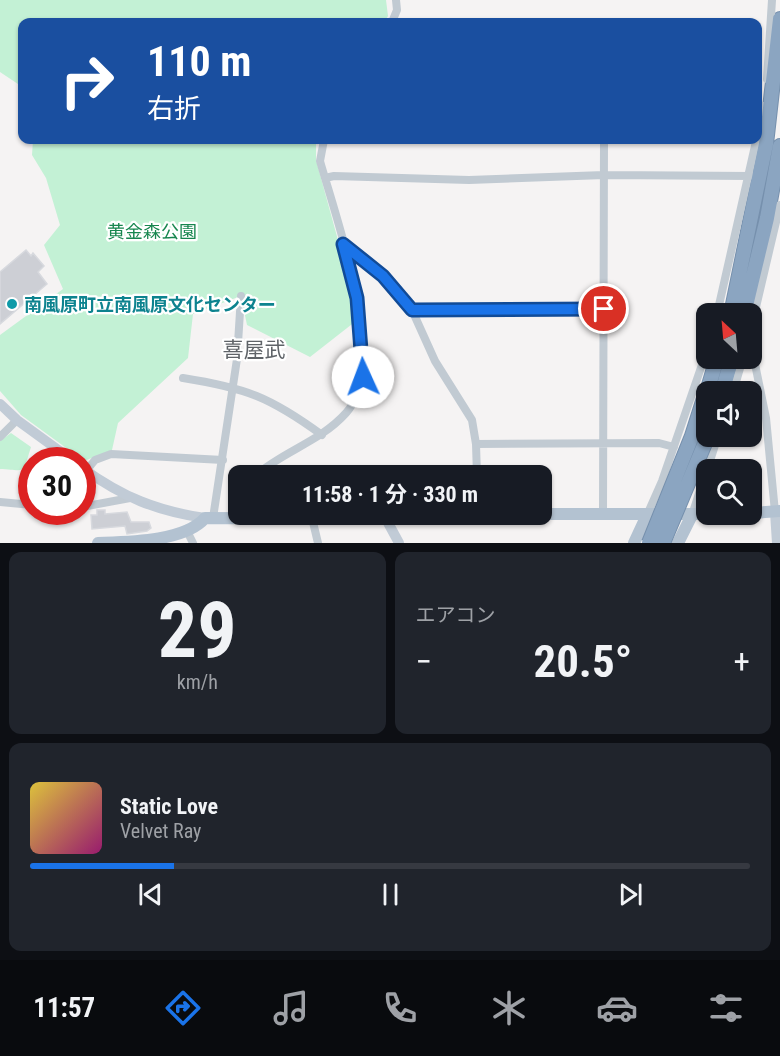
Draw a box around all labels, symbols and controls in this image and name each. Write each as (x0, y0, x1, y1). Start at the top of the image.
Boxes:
text: 110 m (147, 37, 252, 86)
icon: right (48, 42, 126, 120)
text: 右折 (147, 93, 201, 125)
park label: 黄金森公園 (107, 221, 197, 242)
pin (578, 283, 629, 334)
icon: arrive (587, 292, 620, 325)
place label: 南風原町立南風原文化センター (24, 294, 276, 315)
marker: 南風原町立南風原文化センター (5, 297, 19, 311)
north arrow (696, 303, 762, 369)
map controls (696, 303, 762, 525)
district label: 喜屋武 (223, 338, 286, 362)
position arrow (331, 345, 395, 409)
button: sound (696, 381, 762, 447)
speed limit sign: 30 (18, 447, 96, 525)
button: search (696, 459, 762, 525)
text: 11:58 · 1 分 · 330 m (302, 482, 478, 507)
text: 29 (158, 585, 237, 676)
text: エアコン (416, 603, 496, 627)
text: 20.5° (533, 635, 632, 688)
text: − (416, 642, 432, 681)
text: + (734, 642, 750, 681)
text: km/h (177, 670, 218, 694)
text: Static Love (120, 794, 218, 819)
text: Velvet Ray (120, 819, 201, 843)
icon: previous (134, 878, 167, 911)
icon: pause (374, 878, 407, 911)
icon: next (614, 878, 647, 911)
icon: directions (162, 987, 204, 1029)
icon: music (270, 987, 312, 1029)
icon: phone (379, 987, 421, 1029)
icon: climate (488, 987, 530, 1029)
icon: car (596, 987, 638, 1029)
icon: filters (705, 987, 747, 1029)
text: 11:57 (33, 992, 95, 1024)

